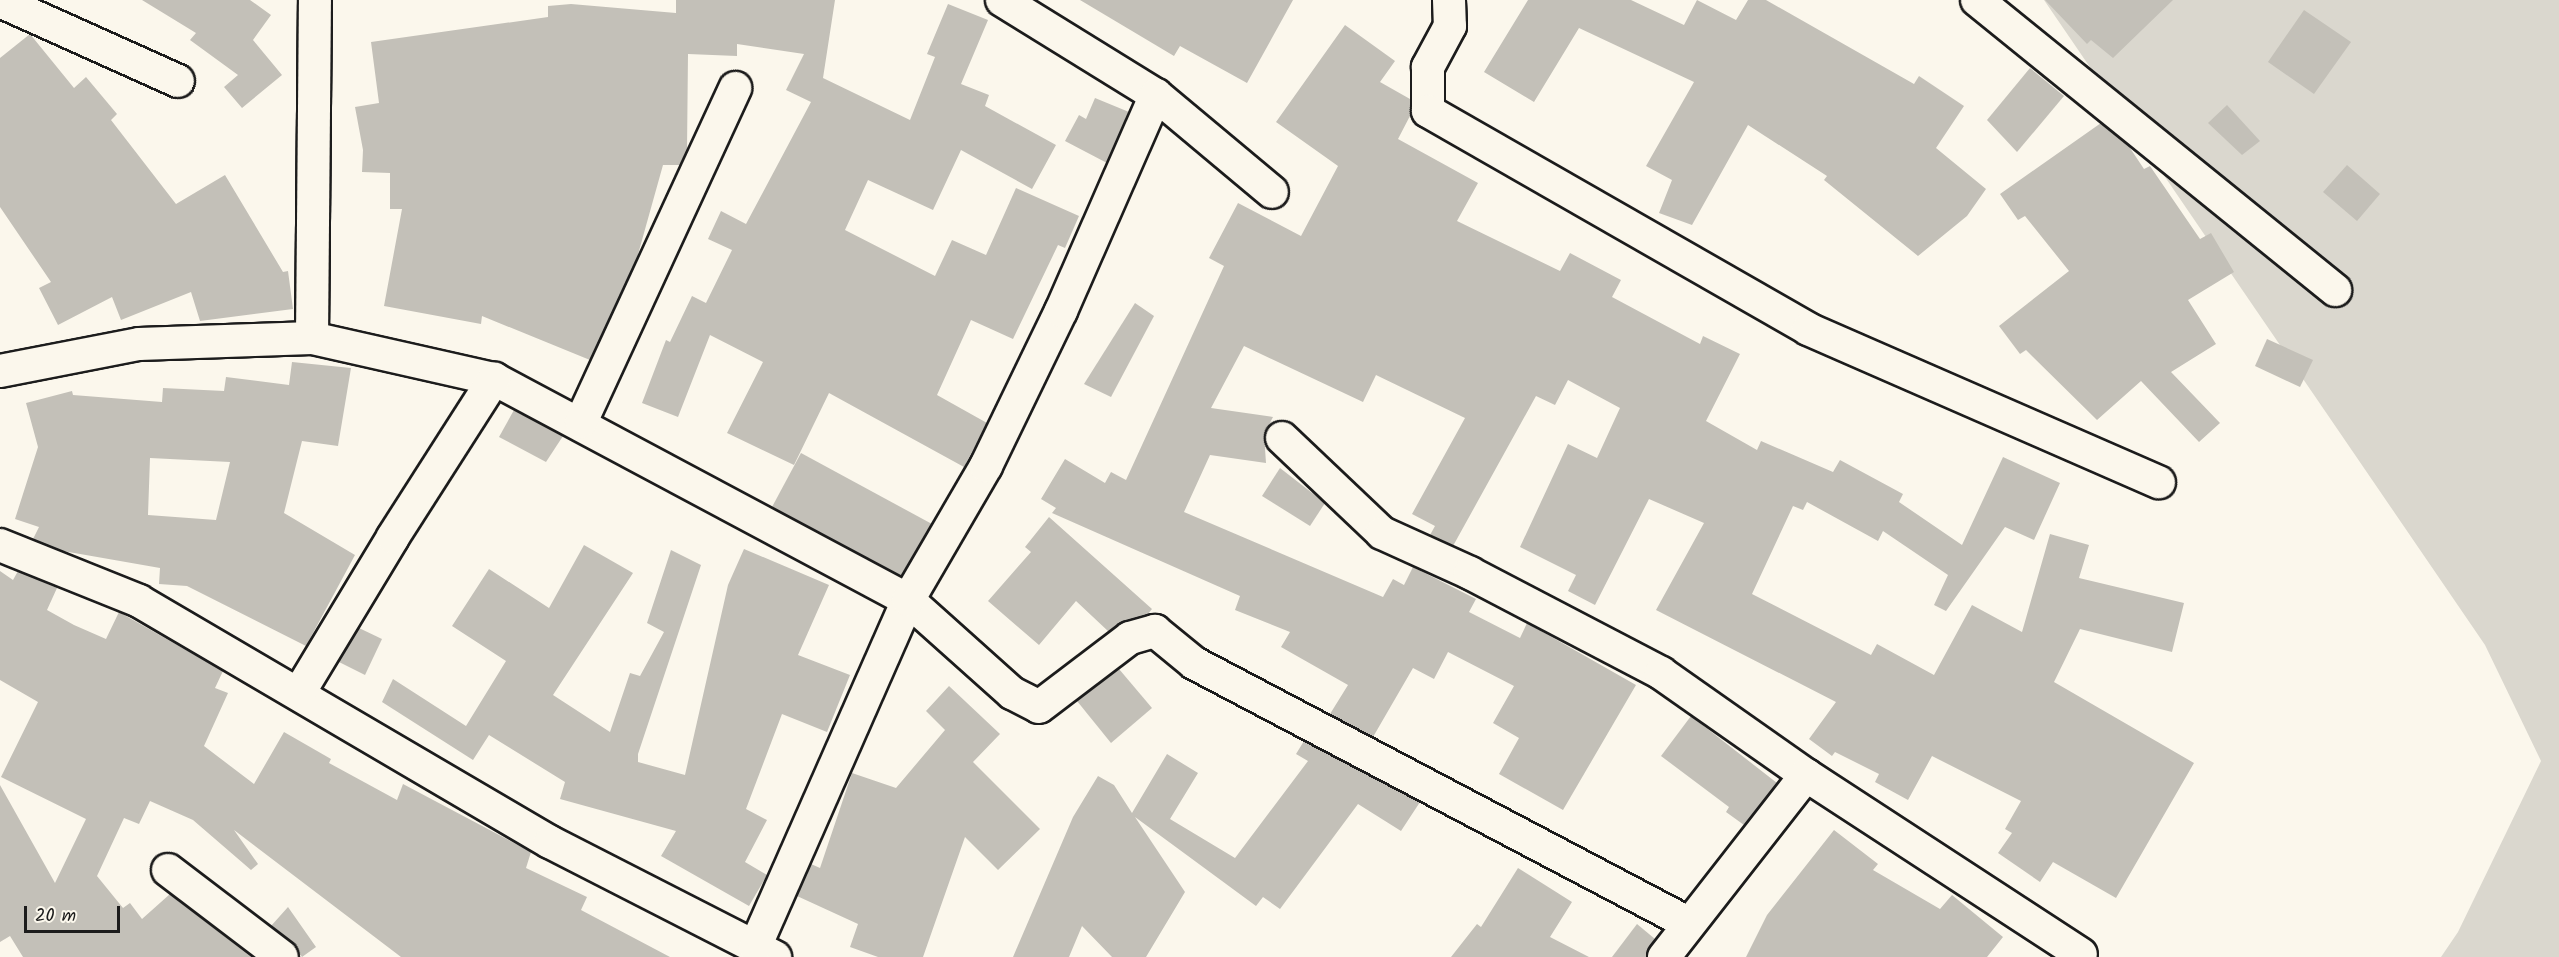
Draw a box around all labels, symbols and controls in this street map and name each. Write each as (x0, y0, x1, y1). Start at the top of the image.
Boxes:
scale bar (27, 894, 123, 932)
text: 20 m (35, 902, 76, 931)

